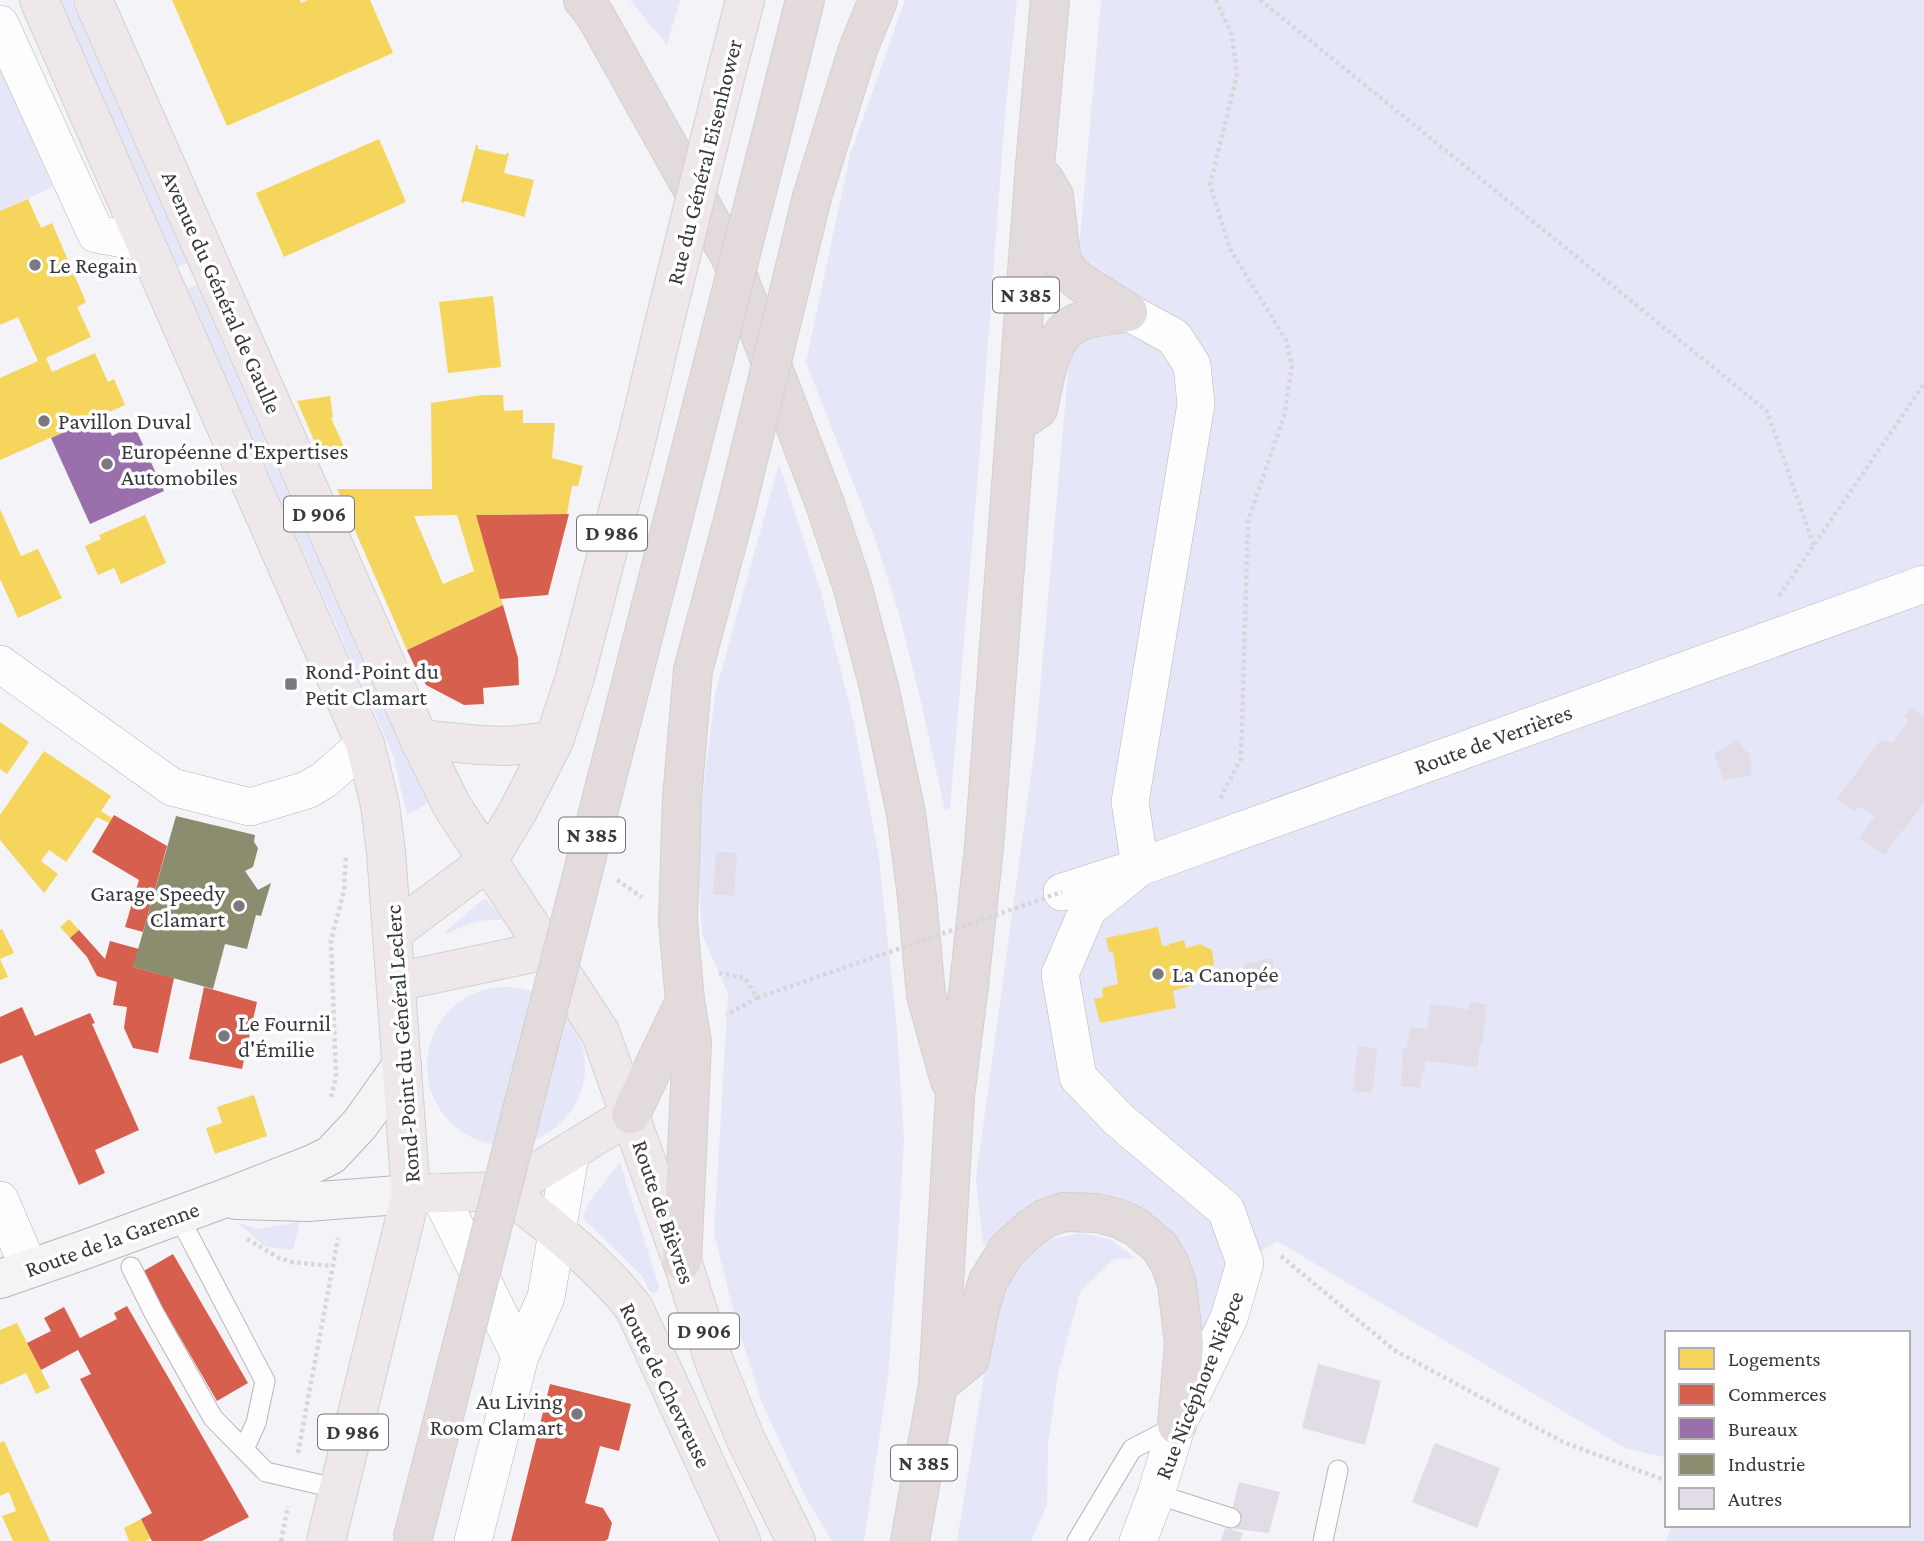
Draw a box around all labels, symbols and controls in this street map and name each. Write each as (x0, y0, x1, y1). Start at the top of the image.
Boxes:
street label: Rue du Général Eisenhower (661, 36, 747, 288)
street label: Avenue du Général de Gaulle (157, 167, 287, 417)
place label: Le Regain (49, 252, 138, 278)
marker: Le Regain (27, 257, 43, 273)
road number: N 385 (993, 278, 1059, 312)
place label: Pavillon Duval (58, 408, 191, 434)
marker: Pavillon Duval (36, 413, 52, 429)
place label: Européenne d'Expertises Automobiles (121, 438, 348, 490)
marker: Européenne d'Expertises Automobiles (99, 456, 115, 472)
road number: D 906 (284, 496, 354, 532)
road number: D 986 (577, 516, 647, 550)
place label: Rond-Point du Petit Clamart (305, 658, 439, 710)
marker: Rond-Point du Petit Clamart (283, 676, 299, 692)
street label: Route de Verrières (1411, 698, 1575, 780)
road number: N 385 (559, 818, 625, 852)
place label: Garage Speedy Clamart (90, 880, 225, 932)
marker: Garage Speedy Clamart (231, 898, 247, 914)
street label: Rond-Point du Général Leclerc (379, 904, 425, 1184)
place label: La Canopée (1172, 961, 1279, 987)
marker: La Canopée (1150, 966, 1166, 982)
place label: Le Fournil d'Émilie (238, 1010, 331, 1062)
marker: Le Fournil d'Émilie (216, 1028, 232, 1044)
street label: Route de Bièvres (627, 1137, 701, 1287)
street label: Route de la Garenne (21, 1195, 203, 1283)
street label: Rue Nicéphore Niépce (1149, 1287, 1249, 1483)
street label: Route de Chevreuse (615, 1298, 717, 1472)
road number: D 906 (669, 1314, 739, 1348)
legend (1665, 1331, 1910, 1527)
text: Logements (1728, 1347, 1821, 1371)
text: Commerces (1728, 1382, 1827, 1406)
place label: Au Living Room Clamart (430, 1388, 563, 1440)
marker: Au Living Room Clamart (569, 1406, 585, 1422)
road number: D 986 (318, 1414, 388, 1450)
text: Bureaux (1728, 1417, 1798, 1441)
road number: N 385 (891, 1446, 957, 1480)
text: Industrie (1728, 1452, 1805, 1476)
text: Autres (1728, 1487, 1782, 1511)

